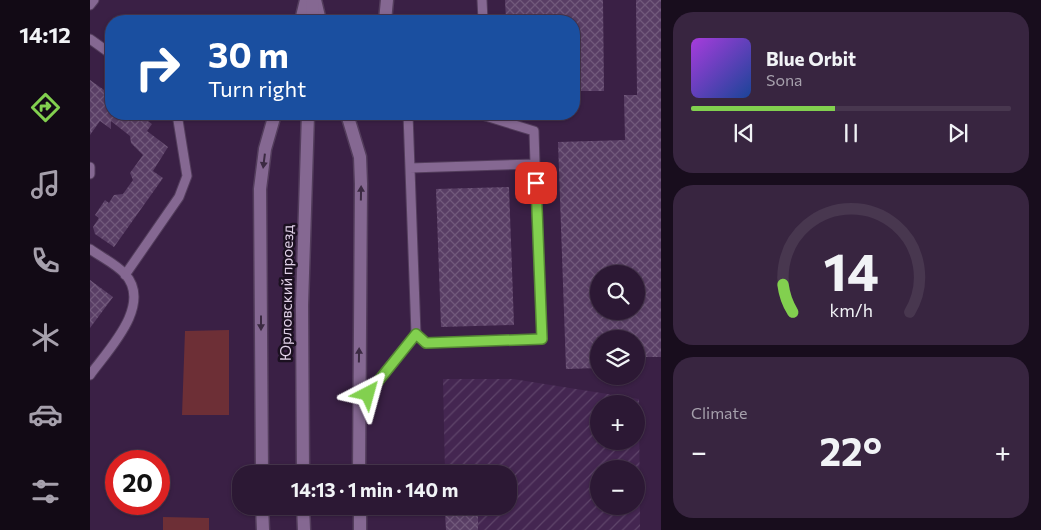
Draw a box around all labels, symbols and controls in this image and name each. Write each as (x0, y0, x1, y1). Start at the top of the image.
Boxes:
text: 14:12 (19, 21, 71, 48)
text: 30 m (208, 32, 289, 75)
icon: right (125, 35, 190, 100)
text: Blue Orbit (766, 47, 856, 70)
text: Sona (766, 70, 802, 89)
text: Turn right (208, 75, 306, 102)
icon: directions (28, 90, 63, 125)
icon: previous (730, 119, 758, 147)
icon: pause (837, 119, 865, 147)
icon: next (944, 119, 972, 147)
one-way arrow (260, 153, 268, 169)
pin (515, 162, 557, 204)
icon: music (28, 167, 63, 202)
icon: arrive (522, 169, 550, 197)
one-way arrow (357, 184, 365, 200)
street label: Юрловский проезд (276, 224, 296, 361)
text: 14 (823, 238, 879, 302)
icon: phone (28, 243, 63, 278)
map controls (590, 265, 645, 515)
button: search (590, 265, 645, 320)
text: km/h (829, 299, 873, 321)
one-way arrow (257, 316, 265, 332)
icon: climate (28, 320, 63, 355)
button: layers (590, 330, 645, 385)
one-way arrow (355, 347, 363, 363)
position arrow (341, 367, 393, 419)
button: + (590, 395, 645, 450)
icon: car (28, 397, 63, 432)
text: Climate (691, 403, 747, 422)
text: 22° (819, 427, 882, 474)
text: − (691, 434, 707, 468)
text: + (995, 434, 1011, 468)
speed limit sign: 20 (105, 450, 170, 515)
button: − (590, 460, 645, 515)
icon: filters (28, 474, 63, 509)
text: 14:13 · 1 min · 140 m (291, 478, 458, 501)

